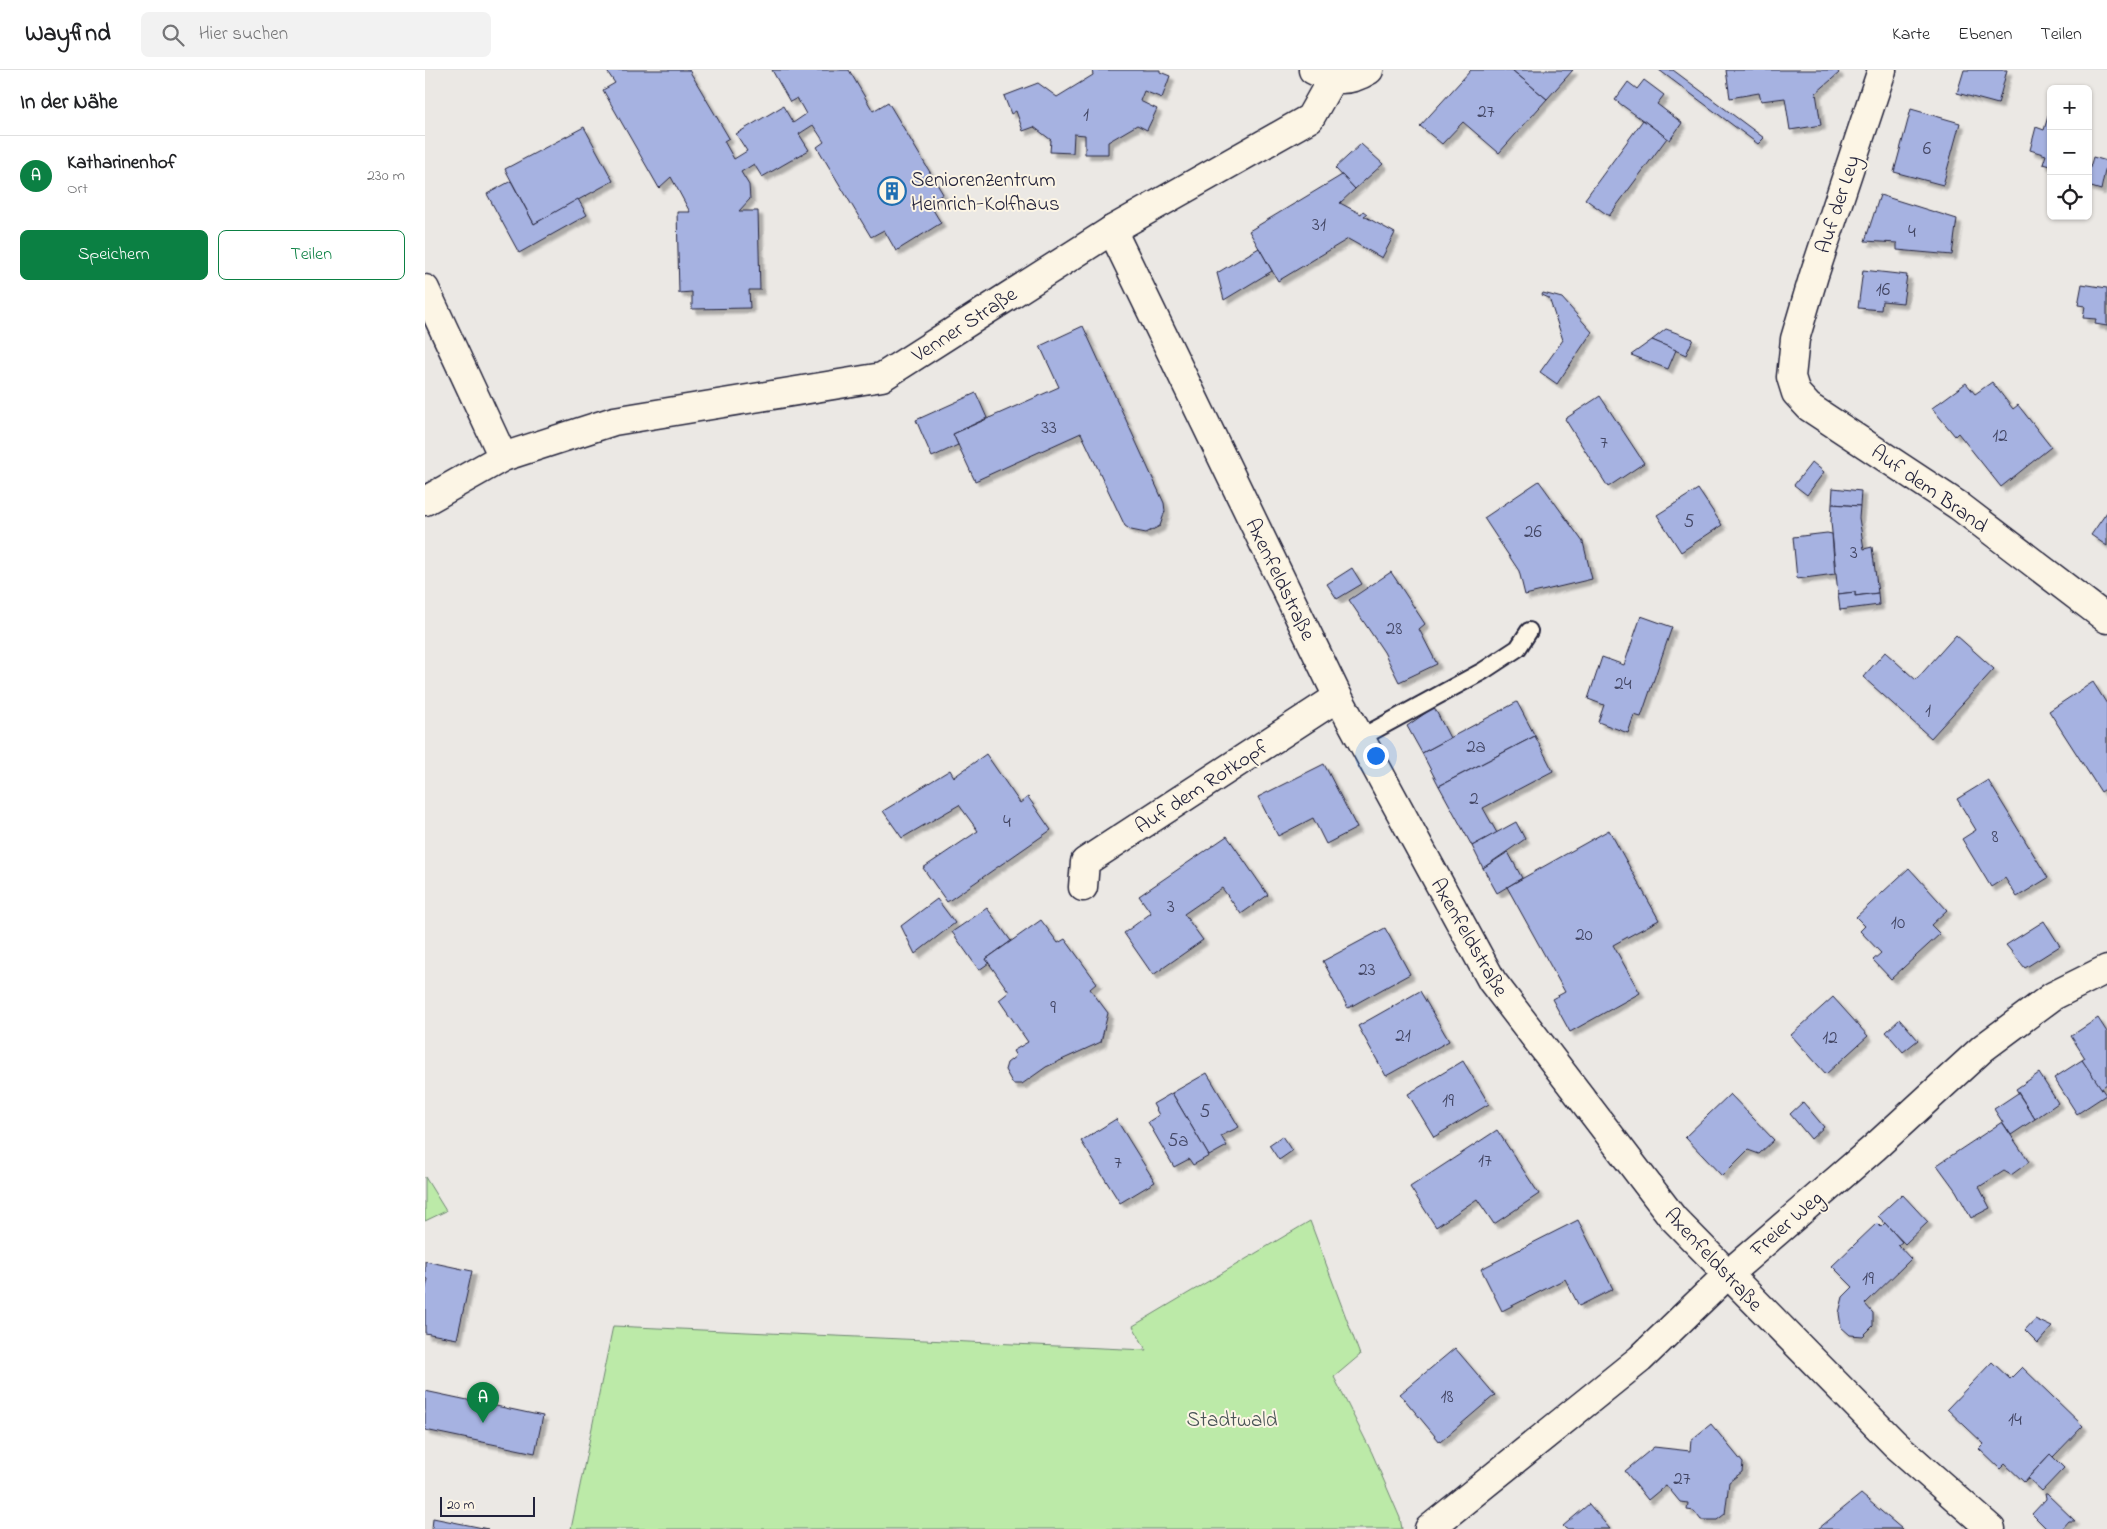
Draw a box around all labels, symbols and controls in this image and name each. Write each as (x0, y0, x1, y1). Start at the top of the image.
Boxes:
search box (141, 12, 491, 57)
text: Wayfind (25, 17, 111, 52)
icon: search (159, 21, 187, 49)
text: Hier suchen (199, 21, 288, 48)
text: Karte (1892, 22, 1930, 48)
text: Ebenen (1958, 22, 2012, 48)
text: Teilen (2040, 22, 2082, 48)
map controls (2047, 85, 2092, 220)
button: + (2047, 85, 2092, 130)
text: In der Nähe (20, 88, 118, 118)
house number: 27 (1477, 99, 1495, 126)
house number: 1 (1083, 102, 1089, 129)
button: − (2047, 130, 2092, 175)
house number: 6 (1923, 136, 1931, 163)
text: Katharinenhof (67, 150, 176, 177)
street label: Auf der Ley (1809, 152, 1871, 258)
text: A (31, 164, 41, 188)
text: 230 m (367, 164, 405, 188)
place label: Seniorenzentrum Heinrich-Kolfhaus (911, 166, 1060, 220)
button: locate (2047, 175, 2092, 220)
building icon: Seniorenzentrum Heinrich-Kolfhaus (877, 176, 907, 206)
text: Ort (67, 177, 88, 201)
house number: 31 (1312, 212, 1326, 239)
house number: 4 (1908, 219, 1916, 246)
button: Speichern (20, 230, 208, 280)
button: Teilen (218, 230, 405, 280)
house number: 16 (1876, 277, 1890, 304)
street label: Venner Straße (906, 280, 1024, 371)
house number: 33 (1041, 415, 1057, 442)
house number: 12 (1992, 423, 2008, 450)
house number: 7 (1600, 430, 1608, 457)
street label: Auf dem Brand (1864, 438, 1994, 541)
house number: 5 (1684, 509, 1695, 536)
street label: Axenfeldstraße (1237, 514, 1322, 647)
house number: 26 (1524, 519, 1542, 546)
house number: 3 (1850, 540, 1858, 567)
house number: 28 (1386, 616, 1402, 643)
house number: 24 (1614, 671, 1632, 698)
house number: 1 (1925, 698, 1931, 725)
street label: Auf dem Rotkopf (1130, 733, 1275, 842)
house number: 2a (1466, 734, 1486, 761)
your location (1363, 743, 1389, 769)
house number: 2 (1469, 786, 1479, 813)
house number: 4 (1003, 809, 1011, 836)
house number: 8 (1991, 824, 1999, 851)
street label: Axenfeldstraße (1422, 873, 1515, 1003)
house number: 3 (1167, 894, 1175, 921)
house number: 10 (1891, 910, 1905, 937)
house number: 20 (1575, 922, 1593, 949)
house number: 23 (1358, 957, 1376, 984)
house number: 9 (1050, 995, 1056, 1022)
house number: 21 (1395, 1023, 1411, 1050)
house number: 12 (1822, 1025, 1838, 1052)
house number: 19 (1442, 1088, 1454, 1115)
house number: 5 (1200, 1099, 1211, 1126)
house number: 5a (1167, 1128, 1189, 1155)
house number: 17 (1478, 1148, 1492, 1175)
house number: 7 (1114, 1150, 1122, 1177)
street label: Freier Weg (1744, 1184, 1832, 1267)
street label: Axenfeldstraße (1656, 1202, 1769, 1320)
house number: 19 (1862, 1266, 1874, 1293)
pin: A (467, 1382, 499, 1423)
house number: 18 (1440, 1384, 1454, 1411)
park label: Stadtwald (1186, 1406, 1278, 1436)
house number: 14 (2008, 1407, 2022, 1434)
house number: 27 (1673, 1466, 1691, 1493)
scale bar (440, 1494, 535, 1517)
text: 20 m (447, 1495, 474, 1516)

